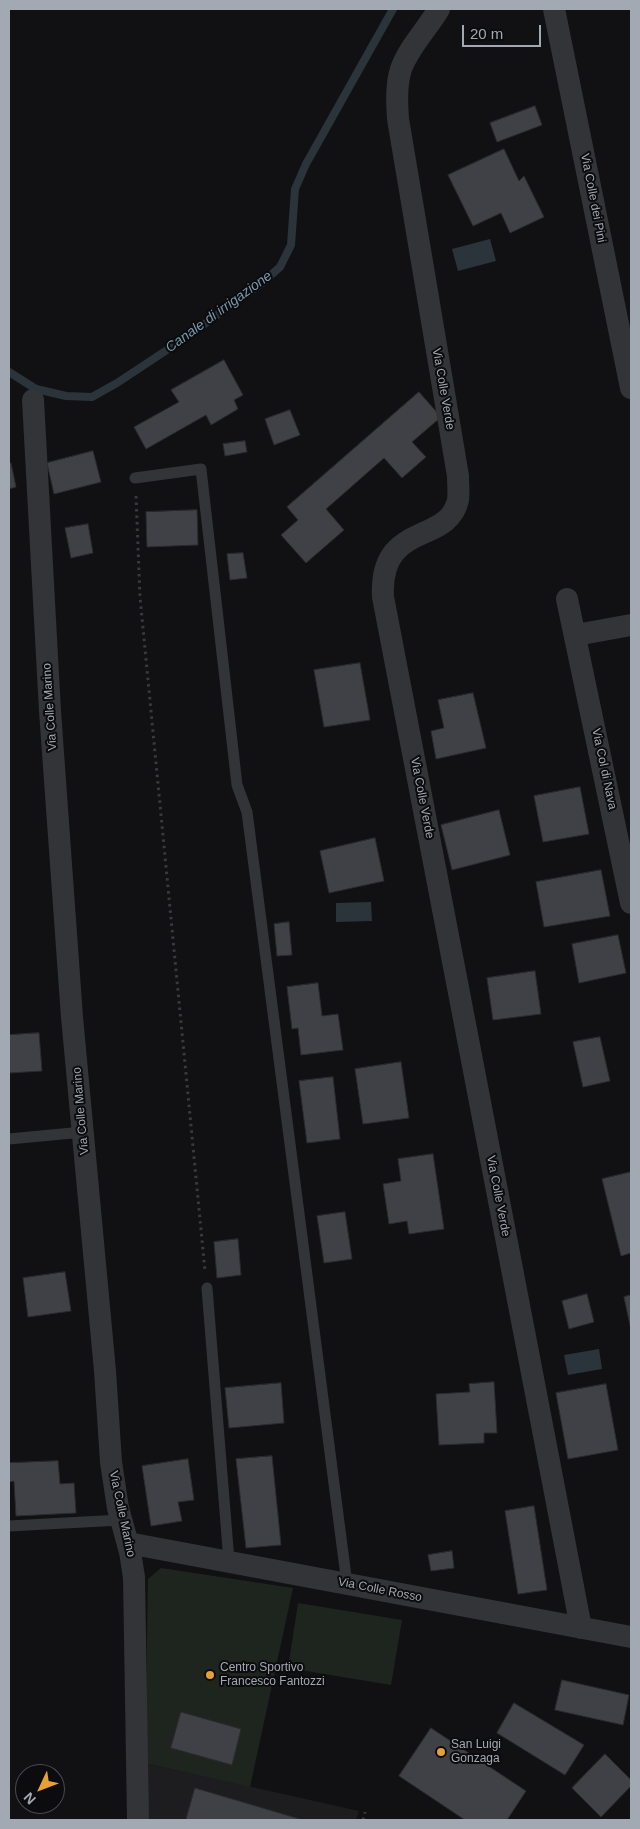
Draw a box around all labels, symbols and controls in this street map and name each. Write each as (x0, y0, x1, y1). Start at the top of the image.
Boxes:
scale bar (465, 15, 544, 47)
text: 20 m (470, 25, 503, 42)
street label: Via Colle dei Pini (577, 152, 609, 244)
water label: Canale di irrigazione (162, 268, 276, 356)
street label: Via Colle Verde (429, 347, 457, 431)
street label: Via Colle Marino (40, 663, 60, 751)
street label: Via Col di Nava (588, 727, 620, 811)
street label: Via Colle Verde (407, 756, 437, 840)
street label: Via Colle Marino (70, 1067, 92, 1155)
street label: Via Colle Verde (483, 1154, 513, 1238)
street label: Via Colle Marino (106, 1470, 138, 1558)
street label: Via Colle Rosso (337, 1575, 423, 1605)
place label: Centro Sportivo Francesco Fantozzi (220, 1661, 325, 1689)
marker: Centro Sportivo Francesco Fantozzi (204, 1669, 216, 1681)
place label: San Luigi Gonzaga (451, 1738, 501, 1766)
marker: San Luigi Gonzaga (435, 1746, 447, 1758)
north arrow (15, 1764, 65, 1814)
text: N (20, 1789, 39, 1808)

